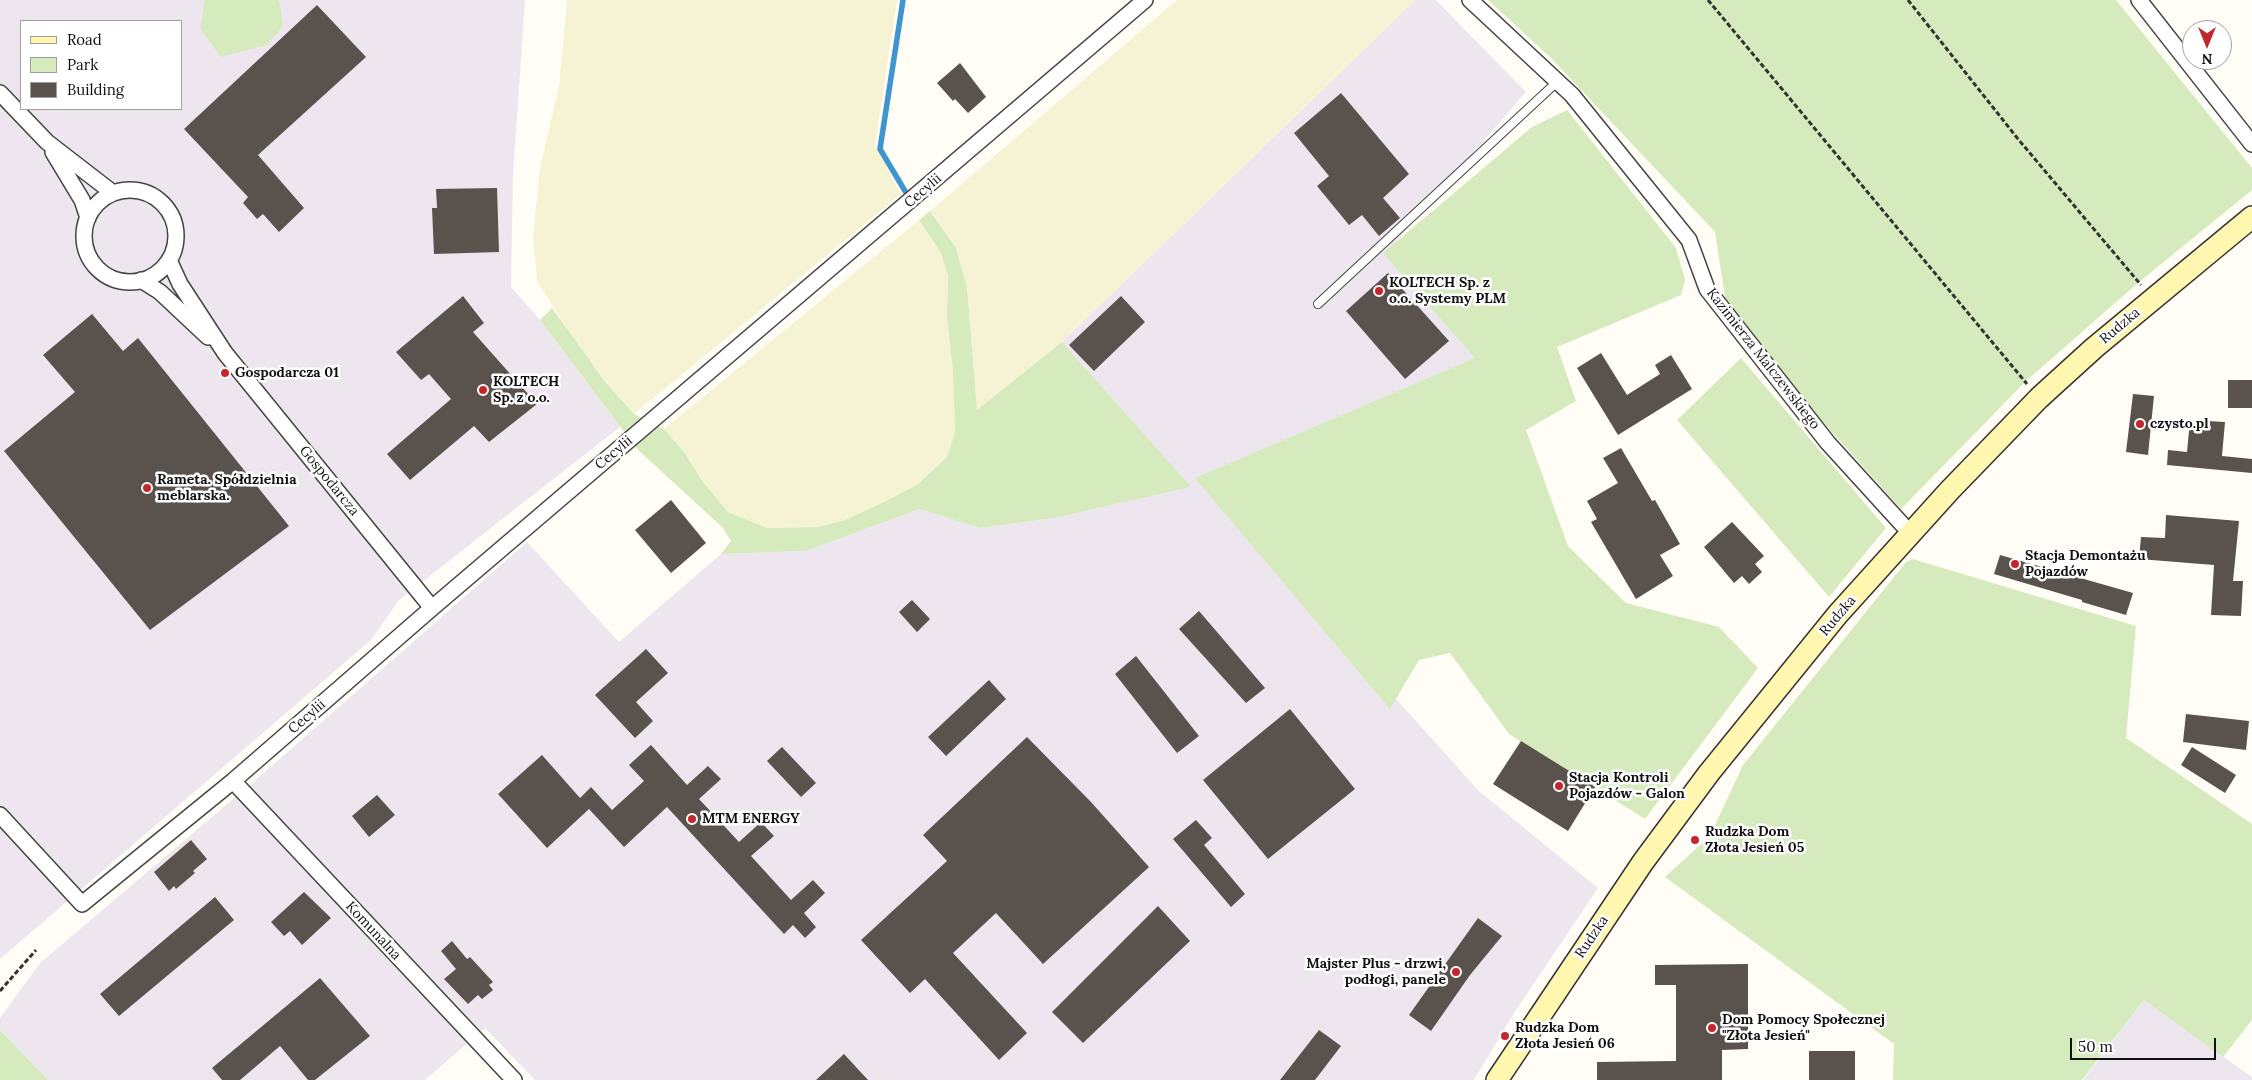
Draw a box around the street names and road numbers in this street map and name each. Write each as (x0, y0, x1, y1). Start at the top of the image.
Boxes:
street label: Cecylii (901, 170, 945, 212)
street label: Kazimierza Malczewskiego (1703, 285, 1823, 433)
street label: Rudzka (2096, 304, 2144, 348)
street label: Cecylii (592, 433, 636, 473)
street label: Gospodarcza (296, 443, 362, 519)
street label: Rudzka (1816, 592, 1860, 640)
street label: Cecylii (285, 696, 329, 738)
street label: Komunalna (342, 898, 404, 964)
street label: Rudzka (1572, 913, 1612, 961)

